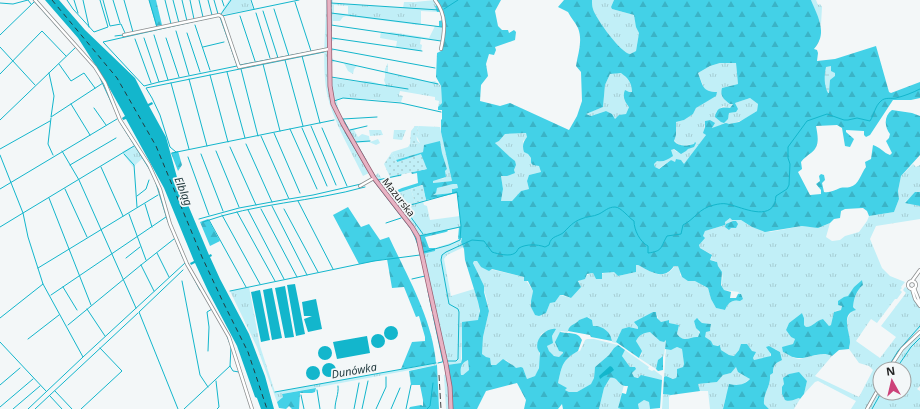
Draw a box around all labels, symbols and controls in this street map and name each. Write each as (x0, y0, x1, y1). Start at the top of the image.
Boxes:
water label: Elbląg (171, 174, 197, 208)
street label: Mazurska (379, 175, 419, 219)
water label: Dunówka (330, 359, 379, 381)
north arrow (872, 361, 912, 401)
text: N (885, 363, 896, 379)

